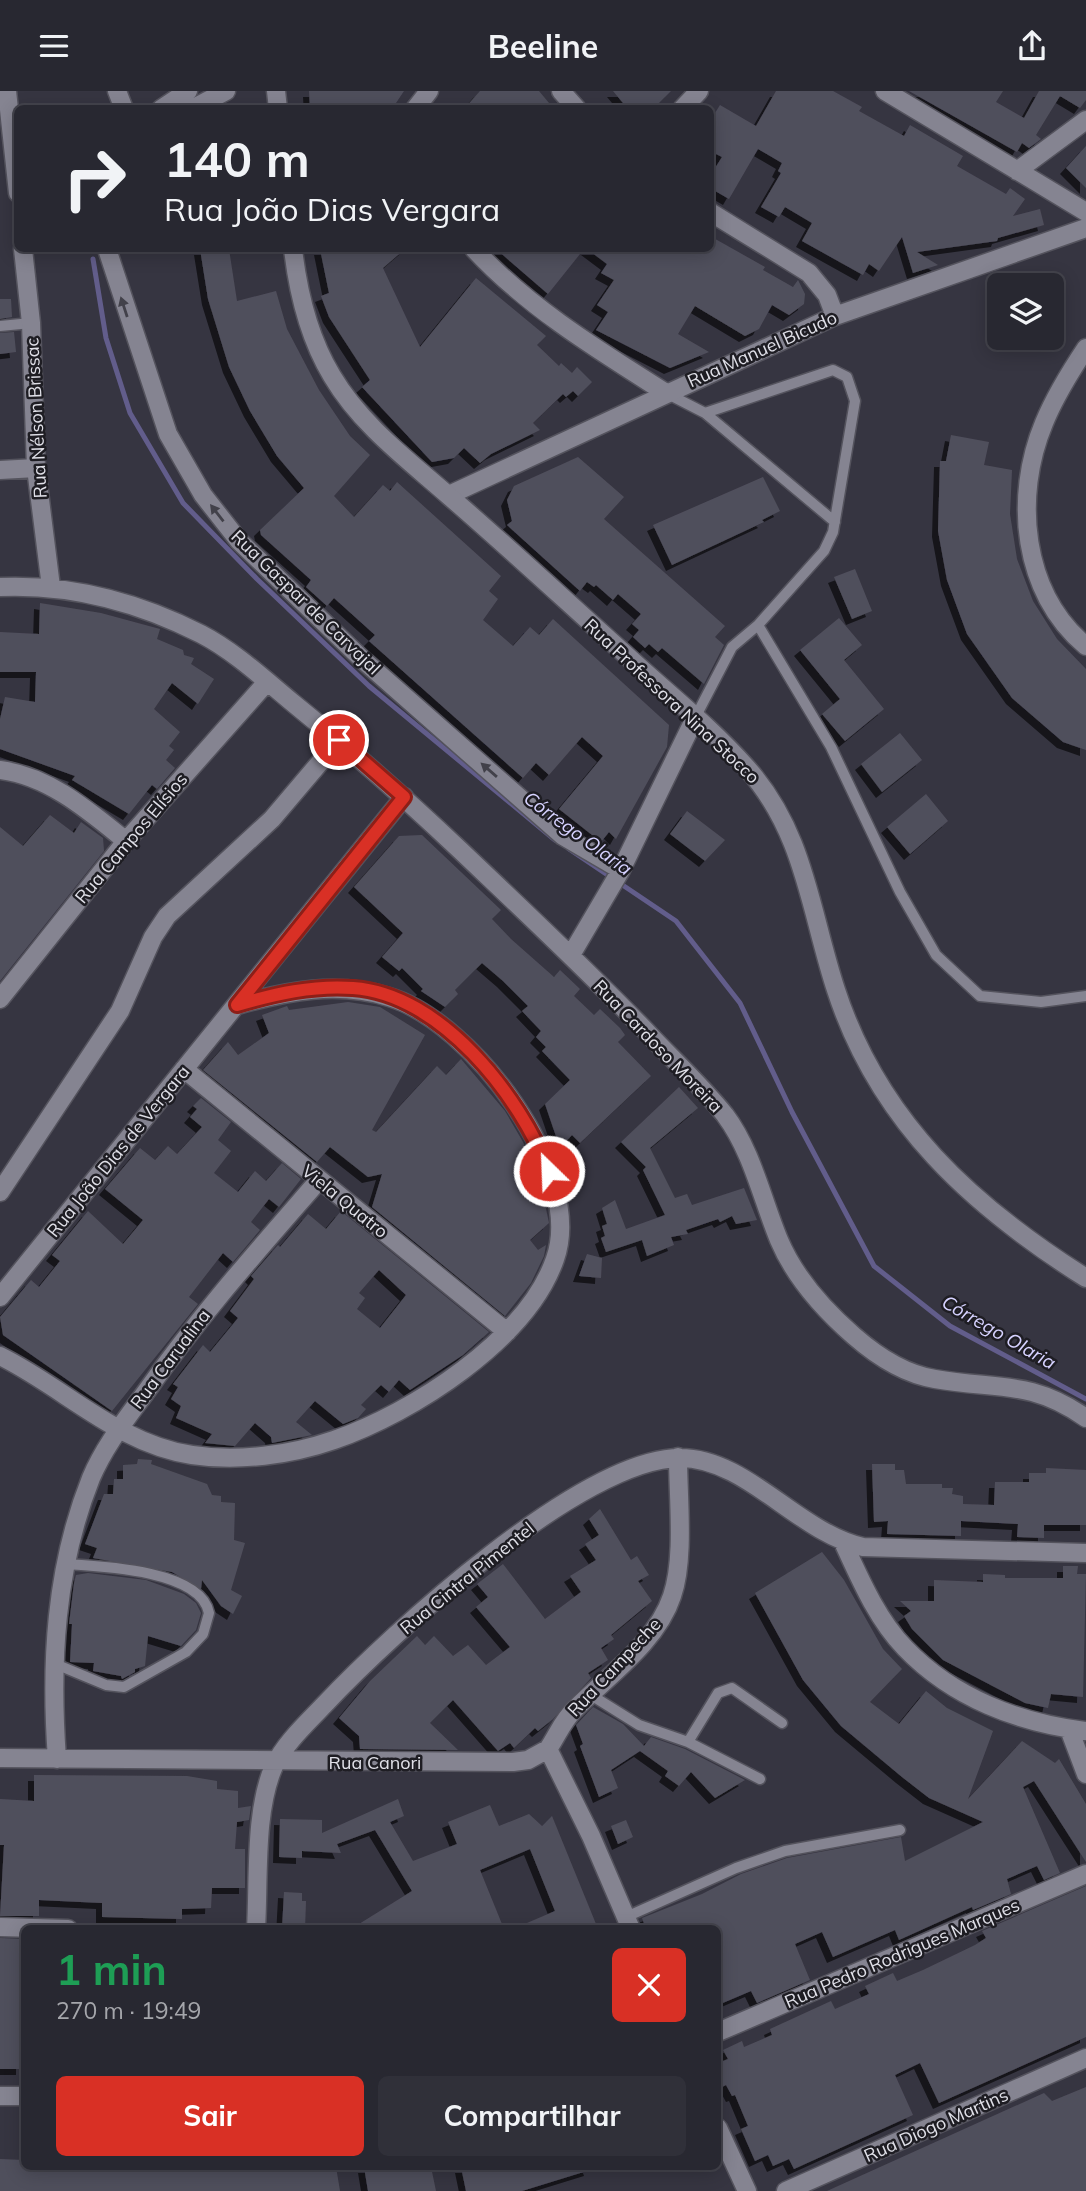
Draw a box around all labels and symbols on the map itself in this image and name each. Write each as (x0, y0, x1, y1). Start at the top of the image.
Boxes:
one-way arrow (119, 297, 129, 318)
street label: Rua Manuel Bicudo (684, 306, 840, 392)
street label: Rua Nélson Brissac (20, 337, 52, 499)
one-way arrow (210, 505, 225, 523)
street label: Rua Gaspar de Carvajal (227, 525, 385, 679)
street label: Rua Professora Nina Stocco (580, 614, 764, 788)
pin (309, 710, 369, 770)
one-way arrow (480, 762, 498, 778)
street label: Rua Campos Elísios (70, 768, 192, 908)
water label: Córrego Olaria (519, 786, 637, 880)
street label: Rua Cardoso Moreira (589, 975, 727, 1117)
street label: Rua João Dias de Vergara (42, 1060, 194, 1242)
position arrow (512, 1134, 586, 1208)
street label: Viela Quatro (297, 1159, 393, 1243)
water label: Córrego Olaria (938, 1290, 1060, 1374)
street label: Rua Carualina (125, 1305, 215, 1413)
street label: Rua Cintra Pimentel (395, 1517, 539, 1639)
street label: Rua Campeche (562, 1613, 666, 1721)
street label: Rua Canori (329, 1751, 421, 1774)
street label: Rua Pedro Rodrigues Marques (781, 1893, 1023, 2013)
street label: Rua Diogo Martins (860, 2083, 1012, 2167)

